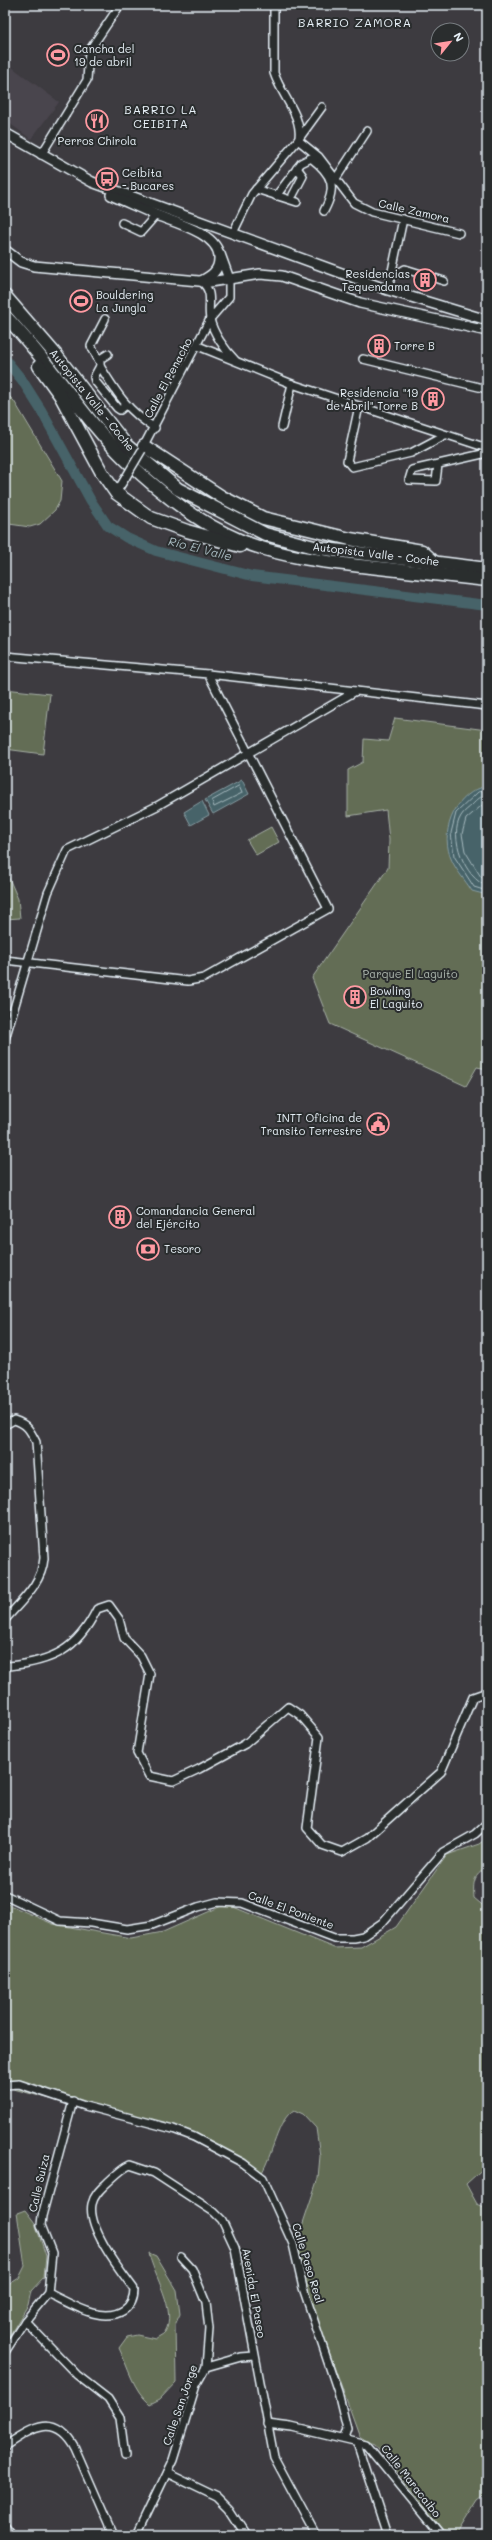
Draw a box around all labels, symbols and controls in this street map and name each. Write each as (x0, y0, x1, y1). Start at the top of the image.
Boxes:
district label: BARRIO ZAMORA (298, 14, 412, 30)
north arrow (430, 22, 470, 62)
text: N (451, 29, 468, 44)
place label: Cancha del 19 de abril (74, 41, 134, 69)
sports icon: Cancha del 19 de abril (45, 42, 71, 68)
district label: BARRIO LA CEIBITA (124, 101, 198, 131)
restaurant icon: Perros Chirola (84, 108, 110, 134)
place label: Perros Chirola (57, 133, 137, 148)
place label: Ceibita - Bucares (122, 165, 174, 193)
bus stop icon: Ceibita - Bucares (94, 166, 120, 192)
street label: Calle Zamora (377, 195, 451, 226)
place label: Residencias Tequendama (342, 266, 410, 294)
building icon: Residencias Tequendama (412, 267, 438, 293)
place label: Bouldering La Jungla (96, 287, 153, 315)
sports icon: Bouldering La Jungla (68, 288, 94, 314)
building icon: Torre B (366, 333, 392, 359)
street label: Calle El Penacho (140, 335, 195, 421)
place label: Torre B (394, 338, 435, 353)
street label: Autopista Valle - Coche (46, 345, 138, 454)
place label: Residencia "19 de Abril" Torre B (326, 385, 418, 413)
building icon: Residencia "19 de Abril" Torre B (420, 386, 446, 412)
water label: Río El Valle (167, 532, 234, 564)
street label: Autopista Valle - Coche (312, 538, 440, 569)
park label: Parque El Laguito (363, 966, 458, 981)
place label: Bowling El Laguito (370, 983, 423, 1011)
building icon: Bowling El Laguito (342, 984, 368, 1010)
place label: INTT Oficina de Transito Terrestre (261, 1110, 362, 1138)
public building icon: INTT Oficina de Transito Terrestre (365, 1111, 391, 1137)
place label: Comandancia General del Ejército (136, 1203, 255, 1231)
building icon: Comandancia General del Ejército (107, 1204, 133, 1230)
bank icon: Tesoro (135, 1236, 161, 1262)
place label: Tesoro (164, 1241, 201, 1256)
street label: Calle El Poniente (246, 1887, 336, 1932)
street label: Calle Suiza (25, 2152, 53, 2213)
street label: Calle Paso Real (289, 2221, 328, 2305)
street label: Avenida El Paseo (239, 2247, 270, 2339)
street label: Calle San Jorge (159, 2362, 200, 2447)
street label: Calle Maracaibo (378, 2441, 445, 2521)

